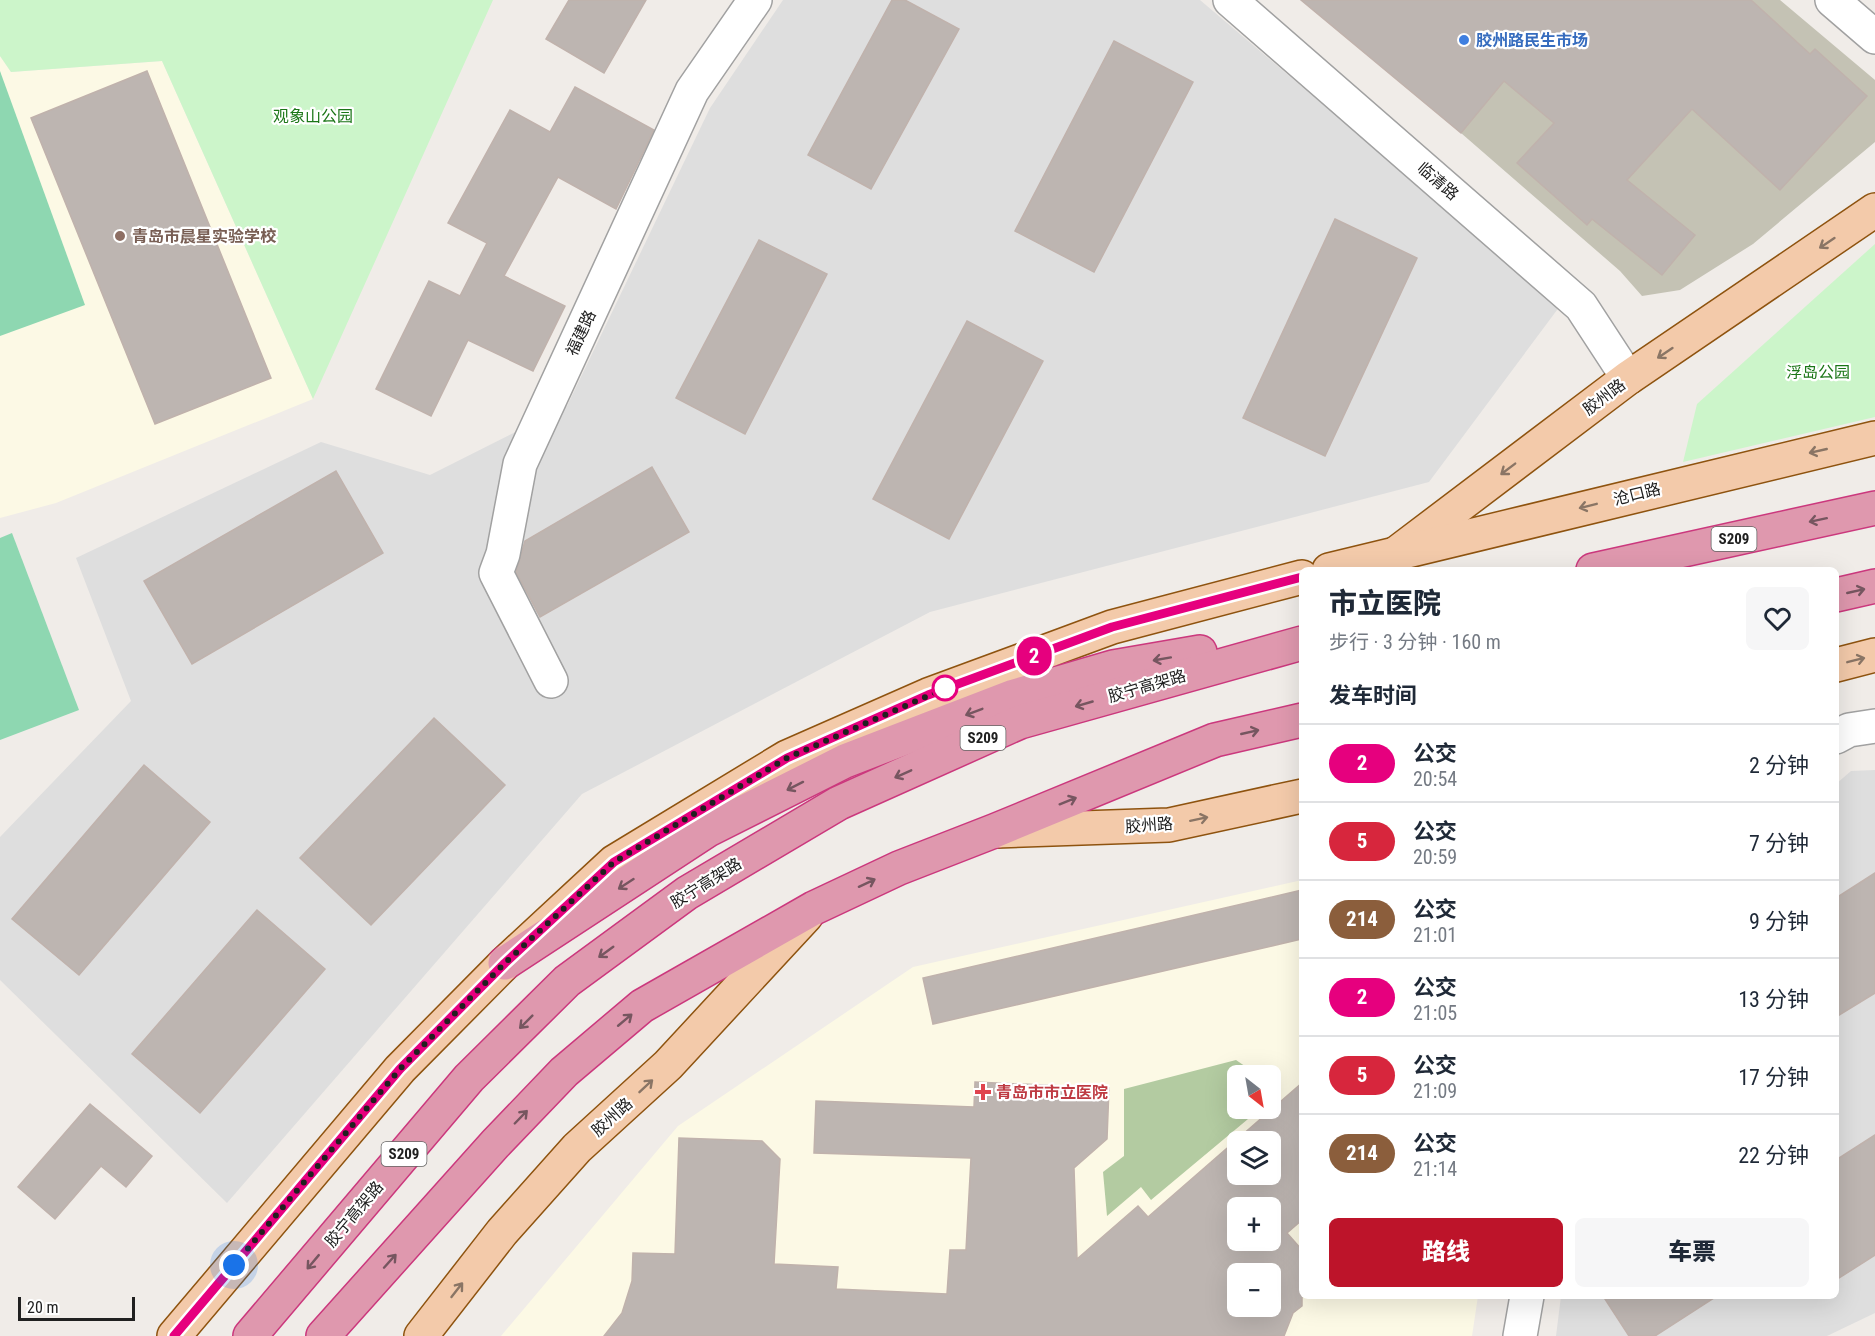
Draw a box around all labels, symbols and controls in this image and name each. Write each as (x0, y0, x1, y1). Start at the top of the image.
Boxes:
place label: 胶州路民生市场 (1476, 31, 1588, 50)
marker: 胶州路民生市场 (1457, 33, 1471, 47)
park label: 观象山公园 (273, 107, 353, 126)
street label: 临清路 (1414, 158, 1462, 204)
place label: 青岛市晨星实验学校 (132, 227, 277, 246)
marker: 青岛市晨星实验学校 (113, 229, 127, 243)
one-way arrow (1819, 237, 1835, 249)
street label: 福建路 (562, 307, 600, 359)
one-way arrow (1658, 347, 1674, 359)
park label: 浮岛公园 (1786, 363, 1850, 382)
street label: 胶州路 (1579, 375, 1629, 419)
one-way arrow (1809, 445, 1828, 457)
one-way arrow (1501, 462, 1517, 475)
street label: 沧口路 (1611, 479, 1663, 509)
one-way arrow (1578, 501, 1597, 513)
one-way arrow (1809, 515, 1828, 526)
road number: S209 (1712, 527, 1756, 551)
one-way arrow (1846, 584, 1865, 596)
text: 市立医院 (1329, 587, 1441, 620)
button: heart (1746, 587, 1809, 650)
text: 步行 · 3 分钟 · 160 m (1329, 630, 1501, 654)
line badge: 2 (1014, 636, 1054, 676)
text: 2 (1029, 644, 1039, 668)
one-way arrow (1152, 653, 1172, 664)
one-way arrow (1846, 653, 1865, 665)
street label: 胶宁高架路 (1106, 666, 1188, 706)
unlabelled marker (932, 675, 958, 701)
text: 发车时间 (1329, 683, 1417, 708)
one-way arrow (1075, 698, 1094, 710)
one-way arrow (966, 707, 984, 718)
road number: S209 (960, 726, 1006, 750)
one-way arrow (1239, 726, 1259, 737)
text: 公交 (1413, 741, 1457, 766)
text: 2 (1357, 751, 1367, 775)
text: 2 分钟 (1749, 753, 1809, 778)
text: 20:54 (1413, 767, 1457, 791)
one-way arrow (894, 769, 912, 781)
one-way arrow (786, 781, 804, 793)
one-way arrow (1058, 795, 1076, 806)
one-way arrow (1189, 813, 1208, 824)
street label: 胶州路 (1124, 814, 1174, 836)
text: 公交 (1413, 819, 1457, 844)
text: 5 (1357, 829, 1367, 853)
text: 7 分钟 (1749, 831, 1809, 856)
text: 20:59 (1413, 845, 1457, 869)
street label: 胶宁高架路 (667, 854, 745, 912)
one-way arrow (858, 876, 876, 888)
one-way arrow (618, 878, 635, 890)
text: 公交 (1413, 897, 1457, 922)
text: 214 (1346, 907, 1378, 931)
text: 9 分钟 (1749, 909, 1809, 934)
text: 21:01 (1413, 923, 1457, 947)
one-way arrow (599, 946, 615, 958)
text: 公交 (1413, 975, 1457, 1000)
text: 2 (1357, 985, 1367, 1009)
text: 13 分钟 (1738, 987, 1809, 1012)
text: 21:05 (1413, 1001, 1457, 1025)
one-way arrow (617, 1014, 633, 1027)
one-way arrow (518, 1015, 533, 1029)
text: 公交 (1413, 1053, 1457, 1078)
text: 5 (1357, 1063, 1367, 1087)
north arrow (1227, 1065, 1281, 1119)
map controls (1227, 1065, 1281, 1317)
text: 17 分钟 (1738, 1065, 1809, 1090)
one-way arrow (638, 1078, 653, 1093)
text: 21:09 (1413, 1079, 1457, 1103)
marker: 青岛市市立医院 (974, 1083, 992, 1101)
place label: 青岛市市立医院 (996, 1083, 1108, 1102)
street label: 胶州路 (588, 1094, 636, 1140)
one-way arrow (514, 1109, 528, 1124)
button: layers (1227, 1131, 1281, 1185)
text: 公交 (1413, 1131, 1457, 1156)
text: 214 (1346, 1141, 1378, 1165)
road number: S209 (382, 1142, 426, 1166)
text: 22 分钟 (1738, 1143, 1809, 1168)
text: 21:14 (1413, 1157, 1457, 1181)
street label: 胶宁高架路 (321, 1177, 387, 1251)
button: + (1227, 1197, 1281, 1251)
button: 路线 (1329, 1218, 1563, 1287)
button: 车票 (1575, 1218, 1809, 1287)
your location (219, 1250, 249, 1280)
one-way arrow (306, 1254, 319, 1270)
one-way arrow (383, 1254, 397, 1269)
button: − (1227, 1263, 1281, 1317)
one-way arrow (450, 1282, 463, 1298)
scale bar (18, 1294, 135, 1322)
text: 20 m (27, 1298, 59, 1317)

